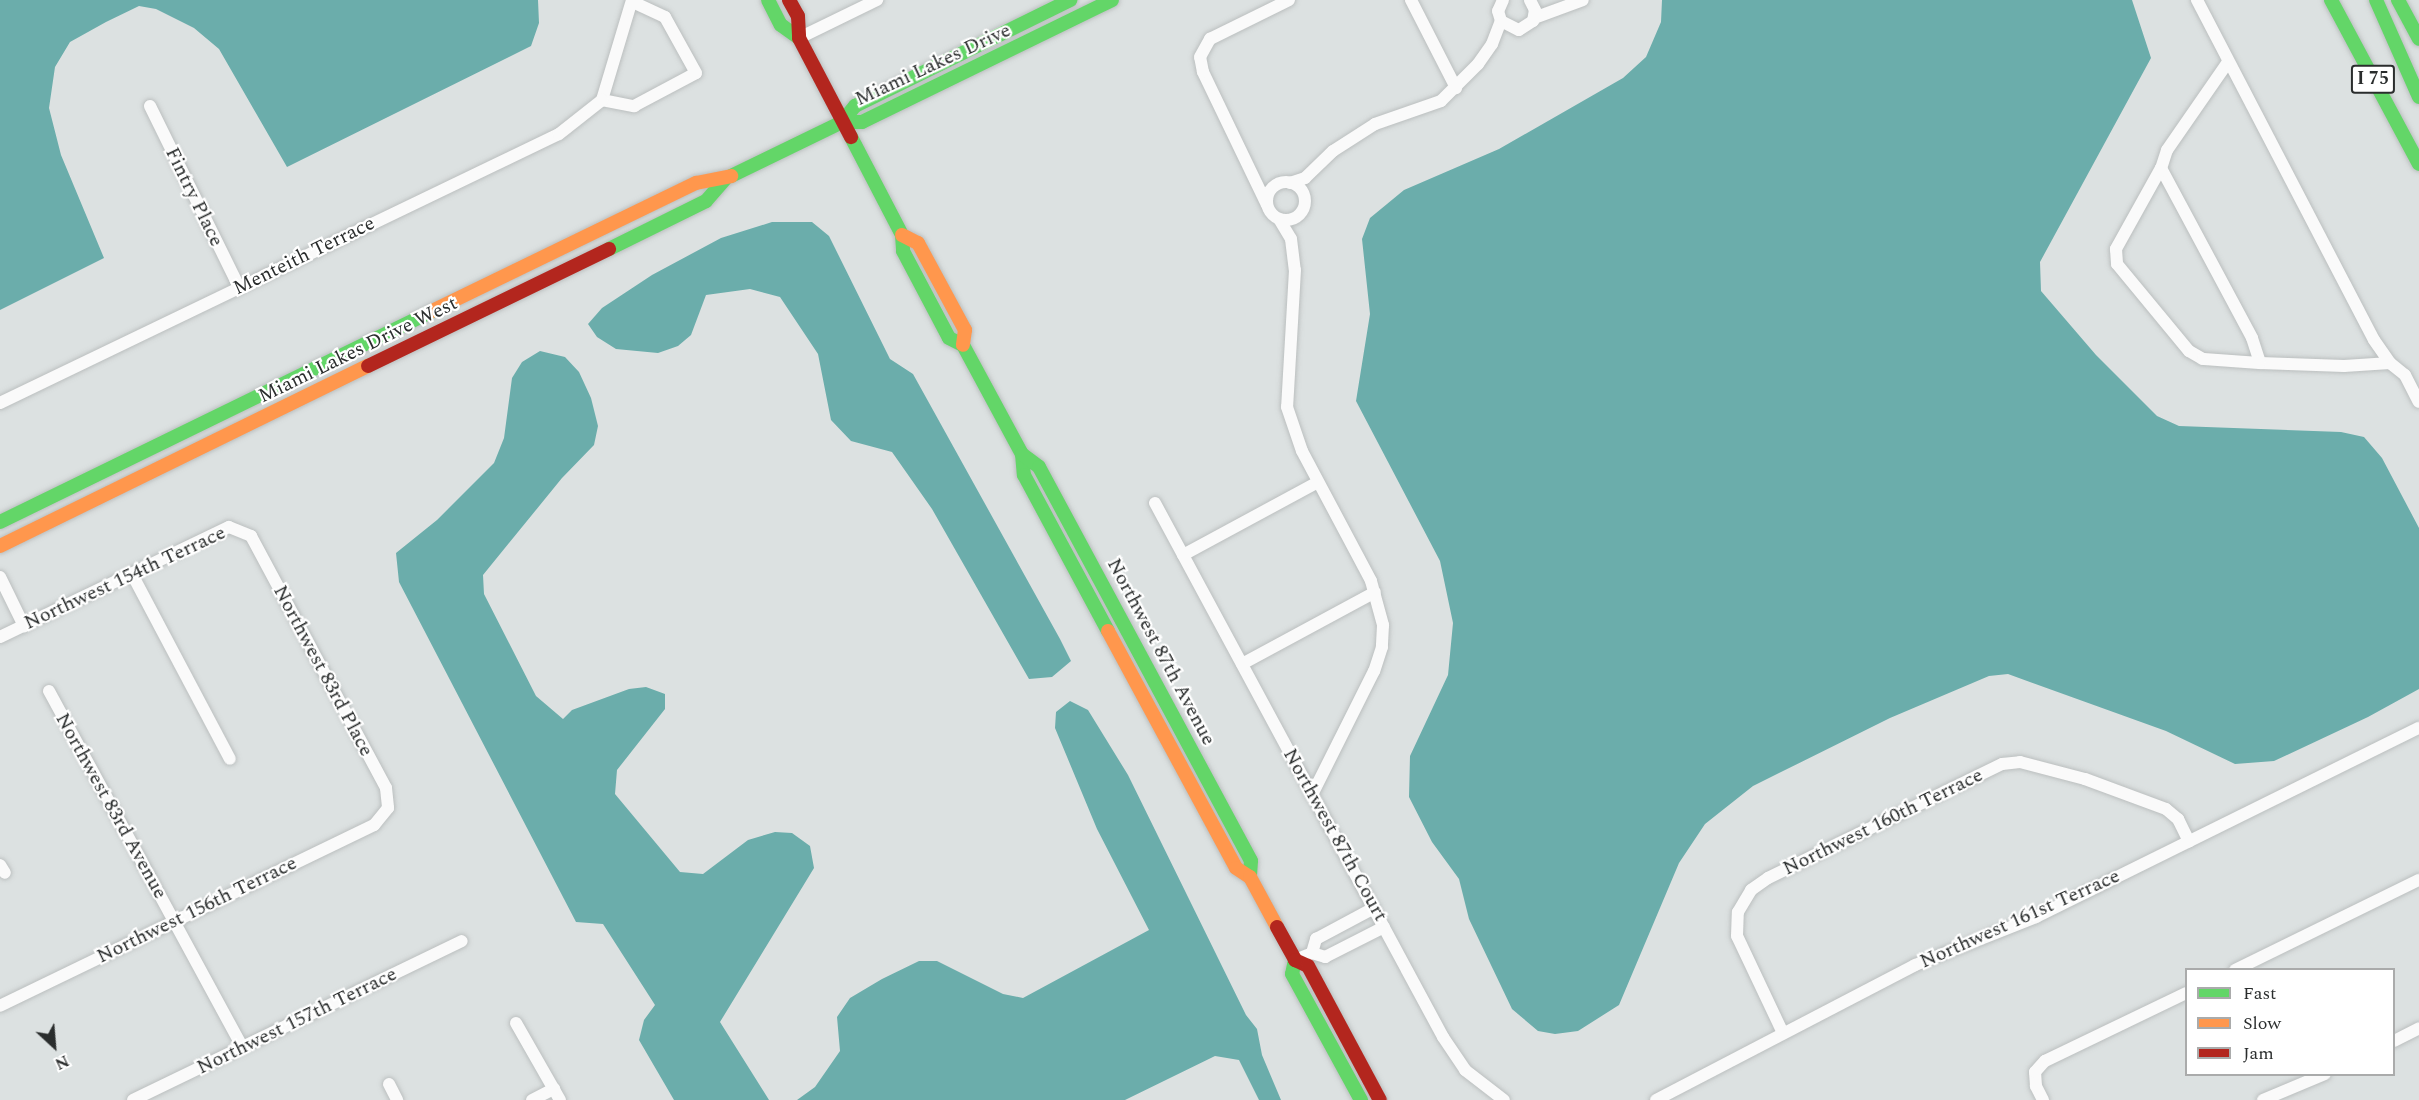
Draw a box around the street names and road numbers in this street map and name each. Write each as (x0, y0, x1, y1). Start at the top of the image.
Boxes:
street label: Miami Lakes Drive (851, 18, 1015, 112)
road number: I 75 (2350, 64, 2396, 94)
street label: Fintry Place (160, 143, 228, 251)
street label: Menteith Terrace (229, 211, 379, 301)
street label: Miami Lakes Drive West (255, 291, 461, 409)
street label: Northwest 154th Terrace (20, 521, 230, 635)
street label: Northwest 87th Avenue (1102, 554, 1220, 750)
street label: Northwest 83rd Place (268, 581, 378, 761)
street label: Northwest 83rd Avenue (50, 709, 172, 903)
street label: Northwest 87th Court (1278, 744, 1392, 926)
street label: Northwest 160th Terrace (1779, 763, 1987, 881)
street label: Northwest 156th Terrace (93, 851, 301, 969)
street label: Northwest 161st Terrace (1916, 864, 2124, 974)
street label: Northwest 157th Terrace (193, 962, 401, 1080)

